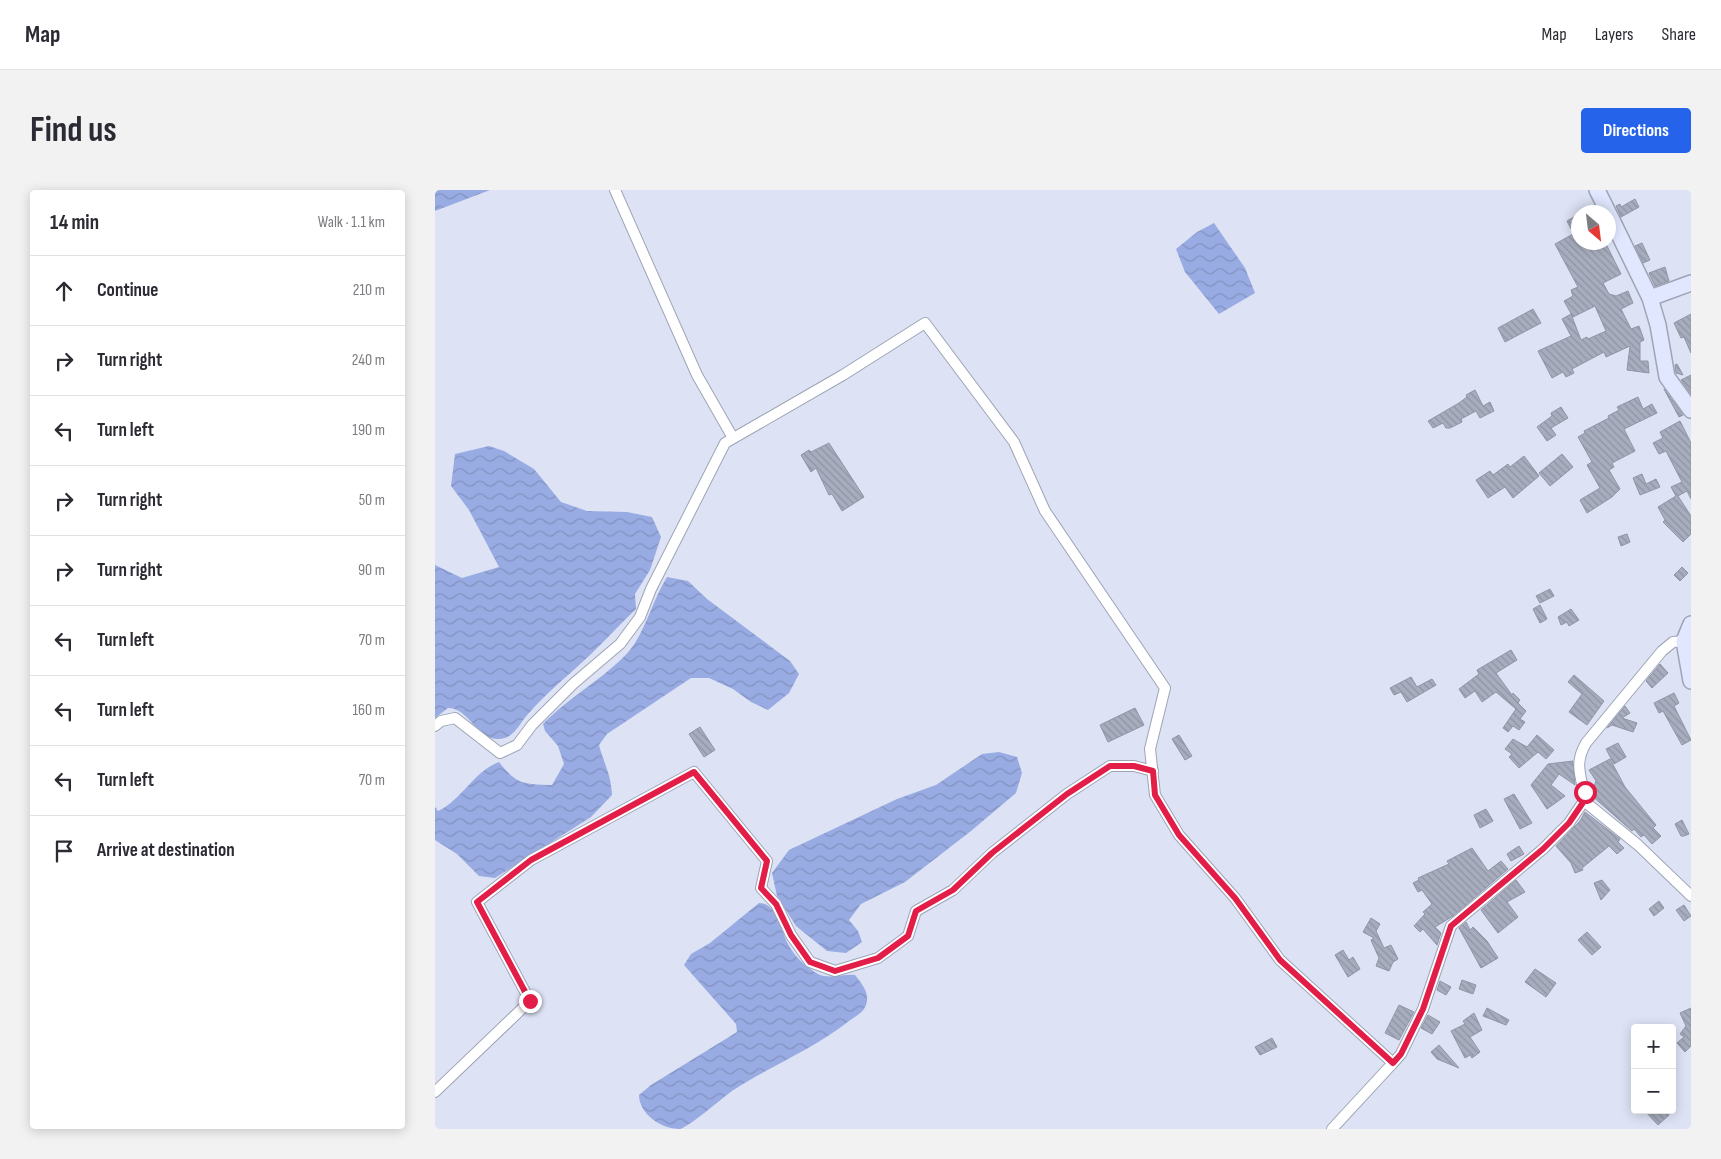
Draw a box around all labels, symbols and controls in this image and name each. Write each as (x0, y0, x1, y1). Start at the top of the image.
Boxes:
text: Map (25, 20, 60, 49)
text: Map (1542, 24, 1567, 45)
text: Layers (1595, 24, 1634, 45)
text: Share (1662, 24, 1696, 45)
button: Directions (1581, 108, 1691, 153)
text: Find us (30, 109, 117, 152)
north arrow (1571, 205, 1616, 250)
text: 14 min (50, 210, 99, 235)
text: Walk · 1.1 km (318, 213, 385, 232)
icon: ahead (50, 277, 78, 305)
text: Continue (97, 279, 158, 302)
text: 210 m (353, 281, 385, 300)
icon: right (50, 347, 78, 375)
text: Turn right (97, 349, 162, 372)
text: 240 m (352, 351, 385, 370)
icon: left (50, 417, 78, 445)
text: Turn left (97, 419, 154, 442)
text: 190 m (352, 421, 385, 440)
icon: right (50, 487, 78, 515)
text: Turn right (97, 489, 162, 512)
text: 50 m (359, 491, 385, 510)
icon: right (50, 557, 78, 585)
text: Turn right (97, 559, 162, 582)
text: 90 m (358, 561, 385, 580)
icon: left (50, 627, 78, 655)
text: Turn left (97, 629, 154, 652)
text: 70 m (359, 631, 385, 650)
icon: left (50, 697, 78, 725)
text: Turn left (97, 699, 154, 722)
text: 160 m (352, 701, 385, 720)
icon: left (50, 767, 78, 795)
text: Turn left (97, 769, 154, 792)
text: 70 m (359, 771, 385, 790)
route start (1574, 781, 1597, 804)
icon: arrive (50, 837, 78, 865)
text: Arrive at destination (97, 839, 235, 862)
route end (519, 990, 542, 1013)
map controls (1631, 1024, 1676, 1114)
button: + (1631, 1024, 1676, 1069)
button: − (1631, 1069, 1676, 1114)

